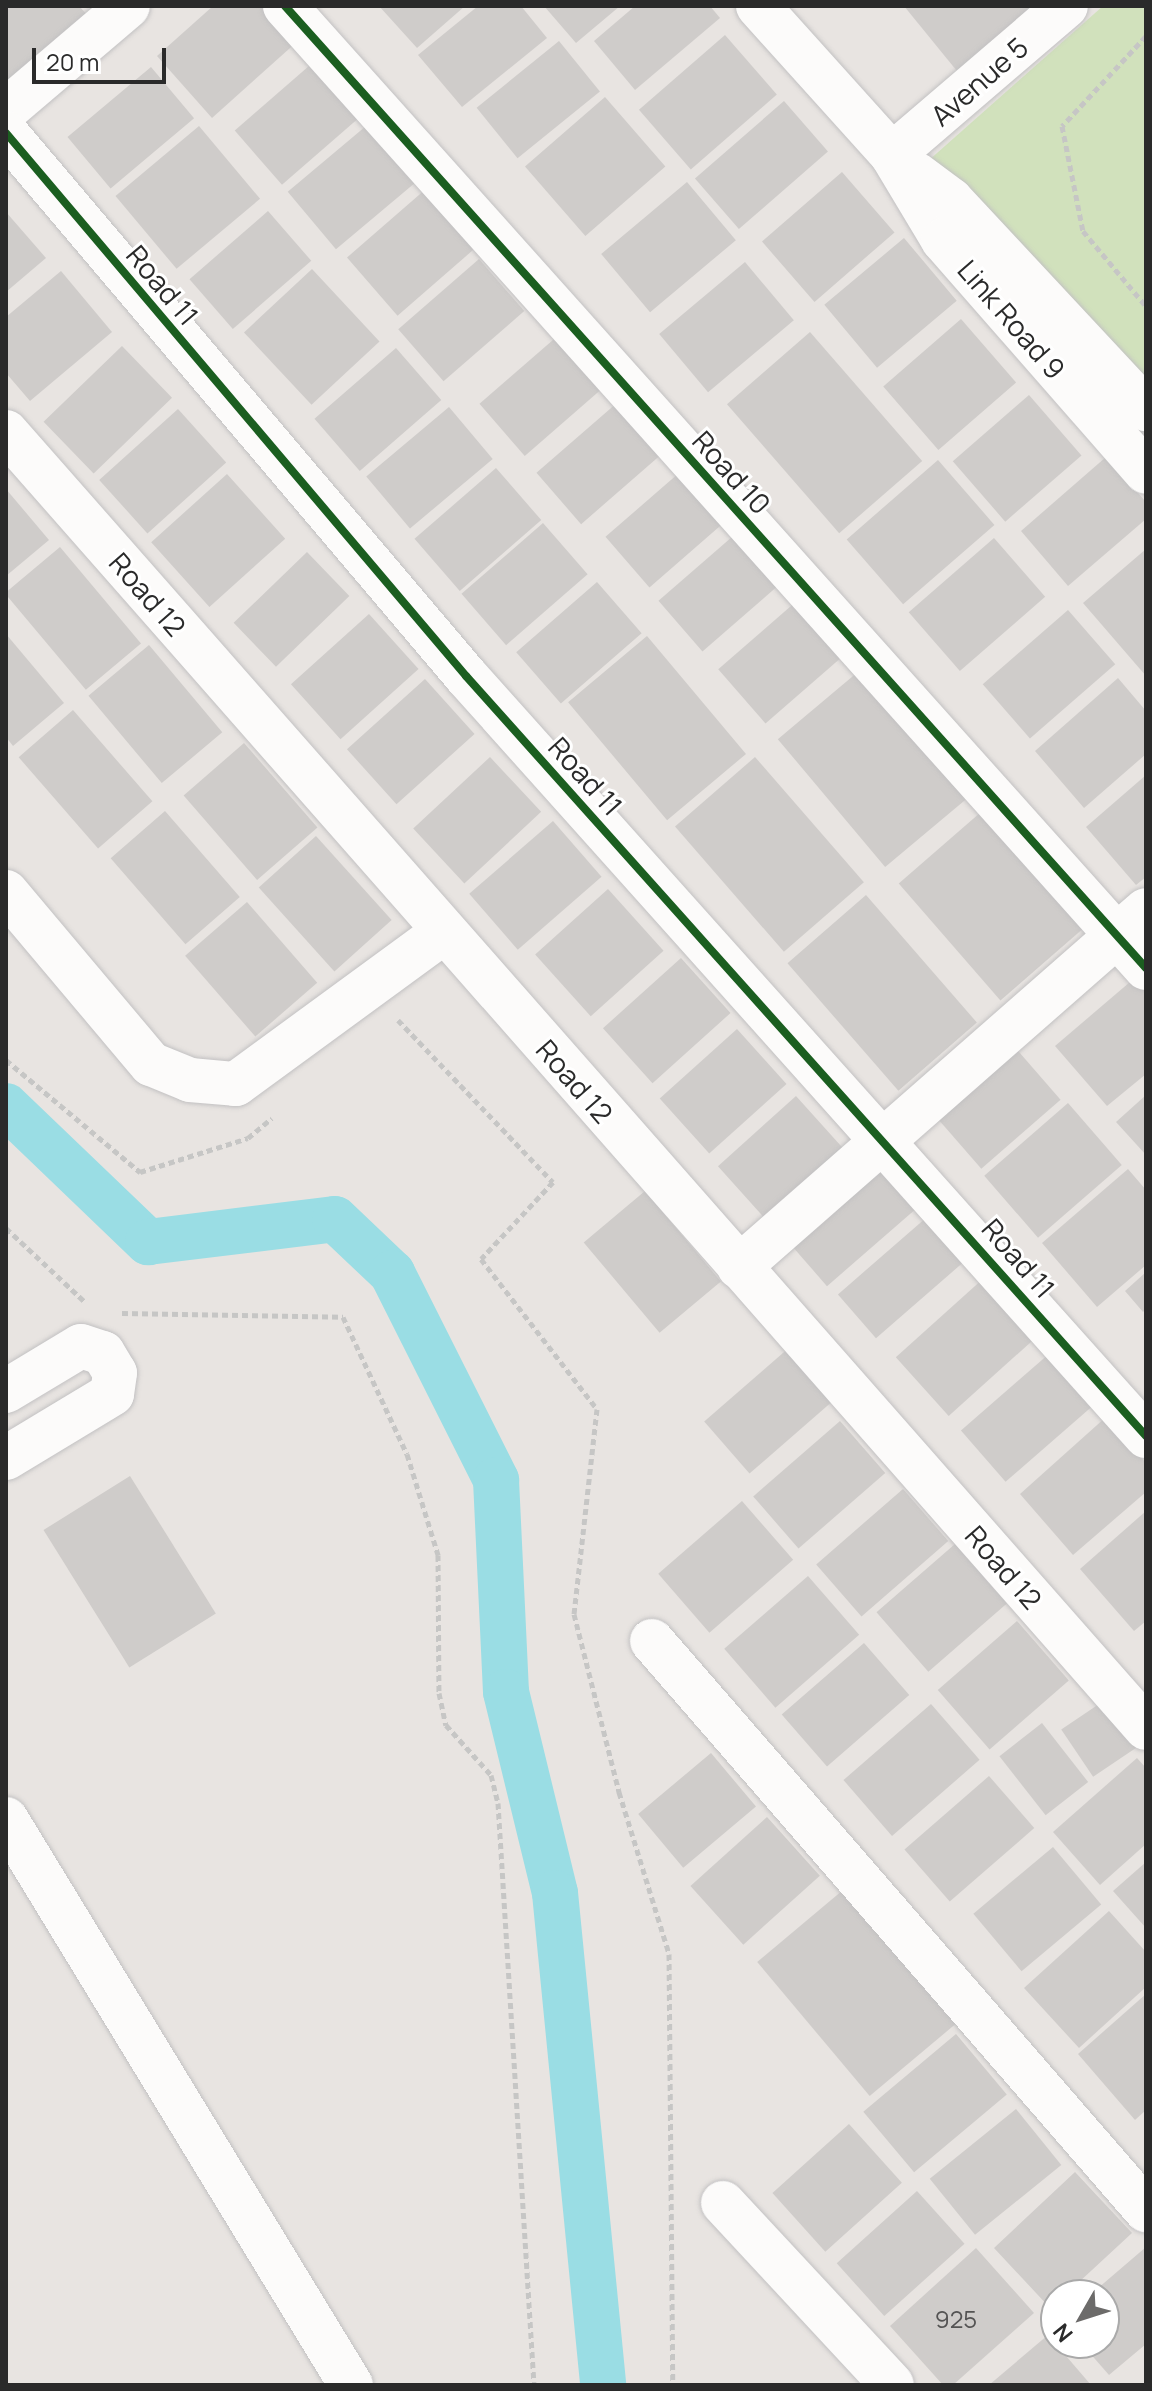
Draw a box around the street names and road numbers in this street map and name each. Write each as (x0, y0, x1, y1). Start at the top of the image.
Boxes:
street label: Avenue 5 (924, 30, 1034, 132)
street label: Road 11 (120, 238, 206, 332)
street label: Link Road 9 (951, 253, 1073, 385)
street label: Road 10 (686, 424, 778, 520)
street label: Road 12 (103, 546, 193, 642)
street label: Road 11 (542, 730, 630, 822)
street label: Road 12 (530, 1033, 620, 1129)
street label: Road 11 (976, 1212, 1062, 1304)
street label: Road 12 (959, 1519, 1049, 1615)

